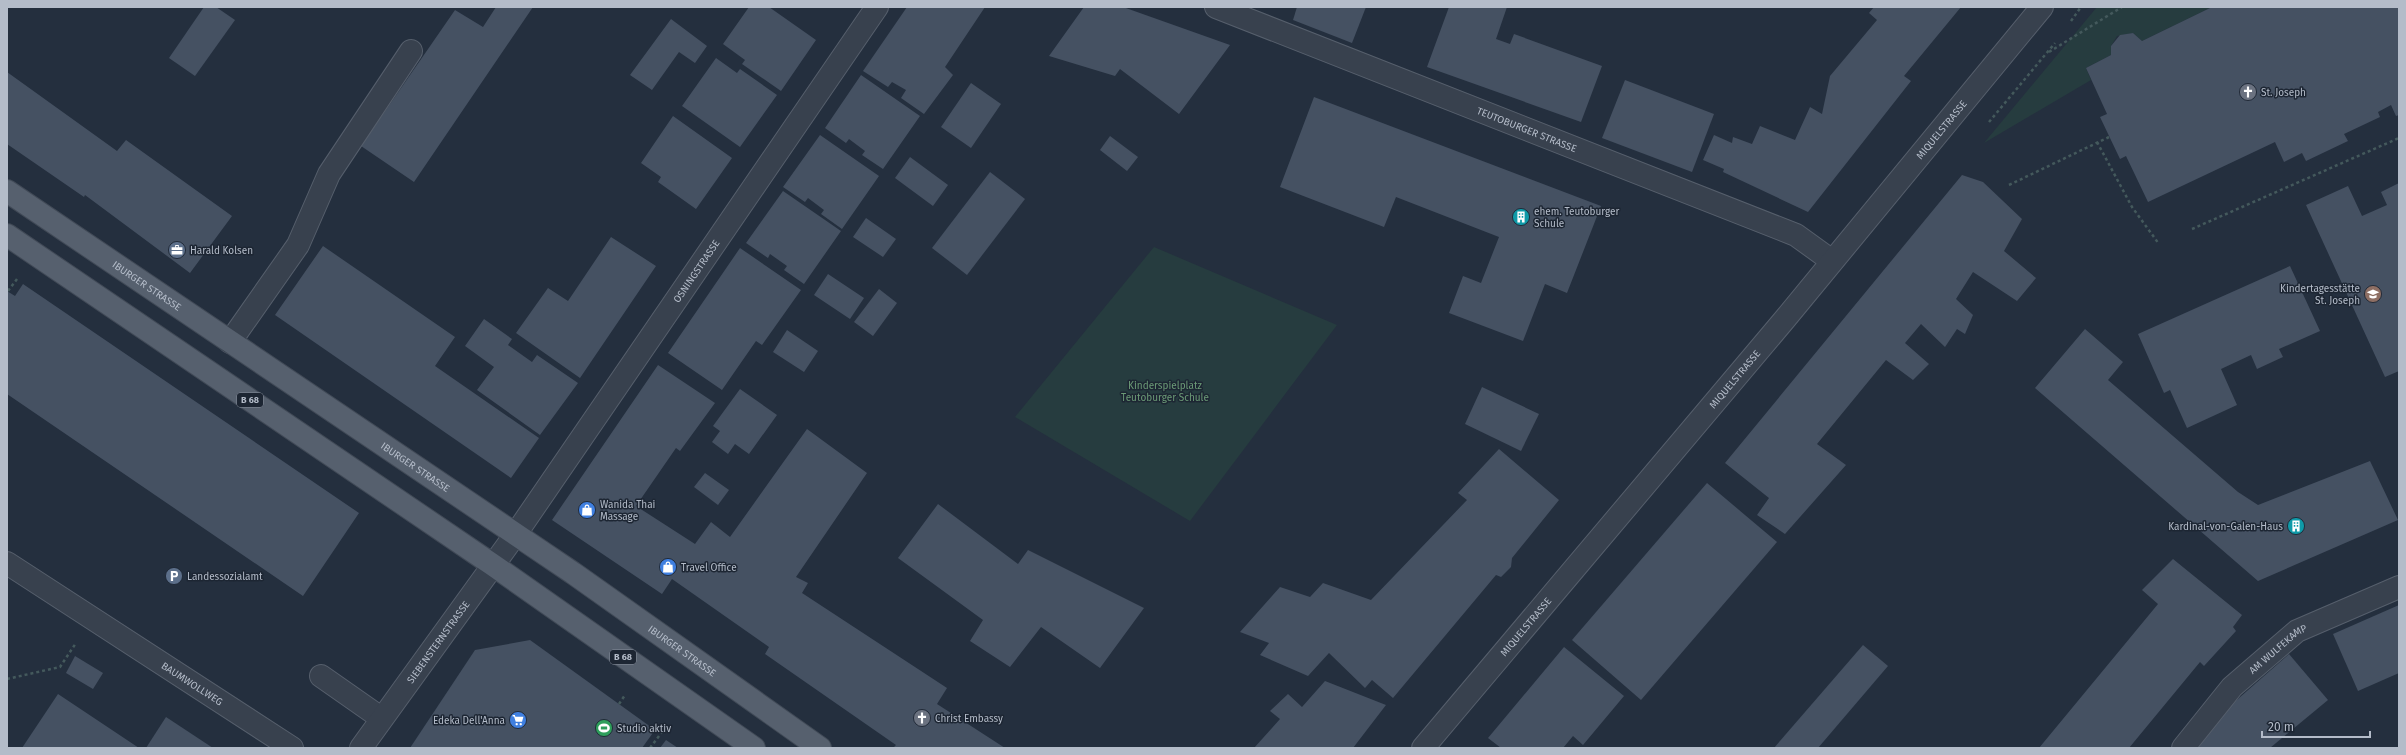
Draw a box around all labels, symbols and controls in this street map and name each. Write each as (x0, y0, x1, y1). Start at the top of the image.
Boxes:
church icon: St. Joseph (2238, 82, 2258, 102)
place label: St. Joseph (2261, 87, 2306, 99)
street label: MIQUELSTRASSE (1914, 98, 1970, 162)
street label: TEUTOBURGER STRASSE (1475, 105, 1578, 155)
place label: ehem. Teutoburger Schule (1534, 206, 1620, 230)
building icon: ehem. Teutoburger Schule (1511, 207, 1531, 227)
street label: OSNINGSTRASSE (671, 238, 723, 305)
office icon: Harald Kolsen (167, 240, 187, 260)
place label: Harald Kolsen (190, 245, 253, 257)
street label: IBURGER STRASSE (110, 259, 183, 314)
place label: Kindertagesstätte St. Joseph (2280, 283, 2360, 307)
school or university icon: Kindertagesstätte St. Joseph (2363, 284, 2383, 304)
street label: MIQUELSTRASSE (1707, 348, 1763, 411)
park label: Kinderspielplatz Teutoburger Schule (1121, 380, 1209, 404)
road number: B 68 (237, 393, 263, 407)
street label: IBURGER STRASSE (378, 440, 452, 495)
place label: Wanida Thai Massage (600, 499, 656, 523)
shop icon: Wanida Thai Massage (577, 500, 597, 520)
building icon: Kardinal-von-Galen-Haus (2286, 516, 2306, 536)
place label: Kardinal-von-Galen-Haus (2168, 521, 2283, 533)
shop icon: Travel Office (658, 557, 678, 577)
place label: Travel Office (681, 562, 737, 574)
parking icon: Landessozialamt (164, 566, 184, 586)
place label: Landessozialamt (187, 571, 263, 583)
street label: MIQUELSTRASSE (1498, 595, 1554, 659)
street label: SIEBENSTERNSTRASSE (405, 599, 472, 686)
street label: AM WULFEKAMP (2247, 622, 2309, 677)
street label: IBURGER STRASSE (646, 623, 718, 680)
road number: B 68 (610, 650, 636, 664)
street label: BAUMWOLLWEG (159, 660, 225, 708)
church icon: Christ Embassy (912, 708, 932, 728)
supermarket icon: Edeka Dell'Anna (508, 710, 528, 730)
place label: Christ Embassy (935, 713, 1003, 725)
scale bar (2262, 713, 2370, 739)
place label: Edeka Dell'Anna (433, 715, 505, 727)
sports icon: Studio aktiv (594, 718, 614, 738)
text: 20 m (2268, 720, 2294, 734)
place label: Studio aktiv (617, 723, 671, 735)

